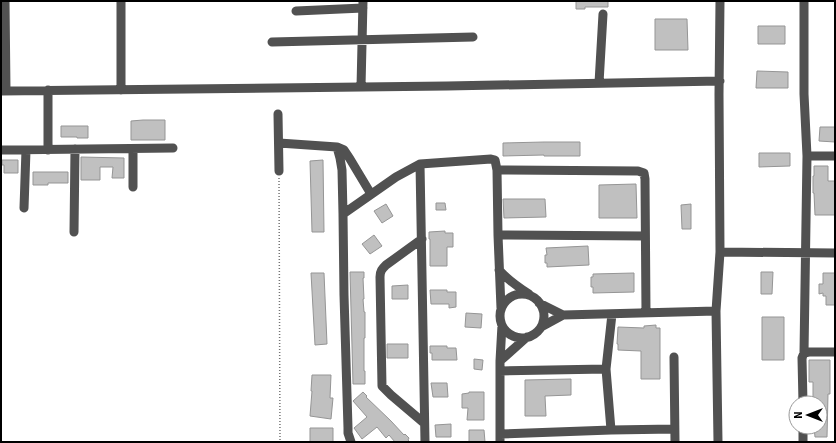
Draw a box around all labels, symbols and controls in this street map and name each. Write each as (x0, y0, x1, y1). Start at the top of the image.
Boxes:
north arrow (788, 395, 828, 435)
text: N (791, 411, 806, 419)

